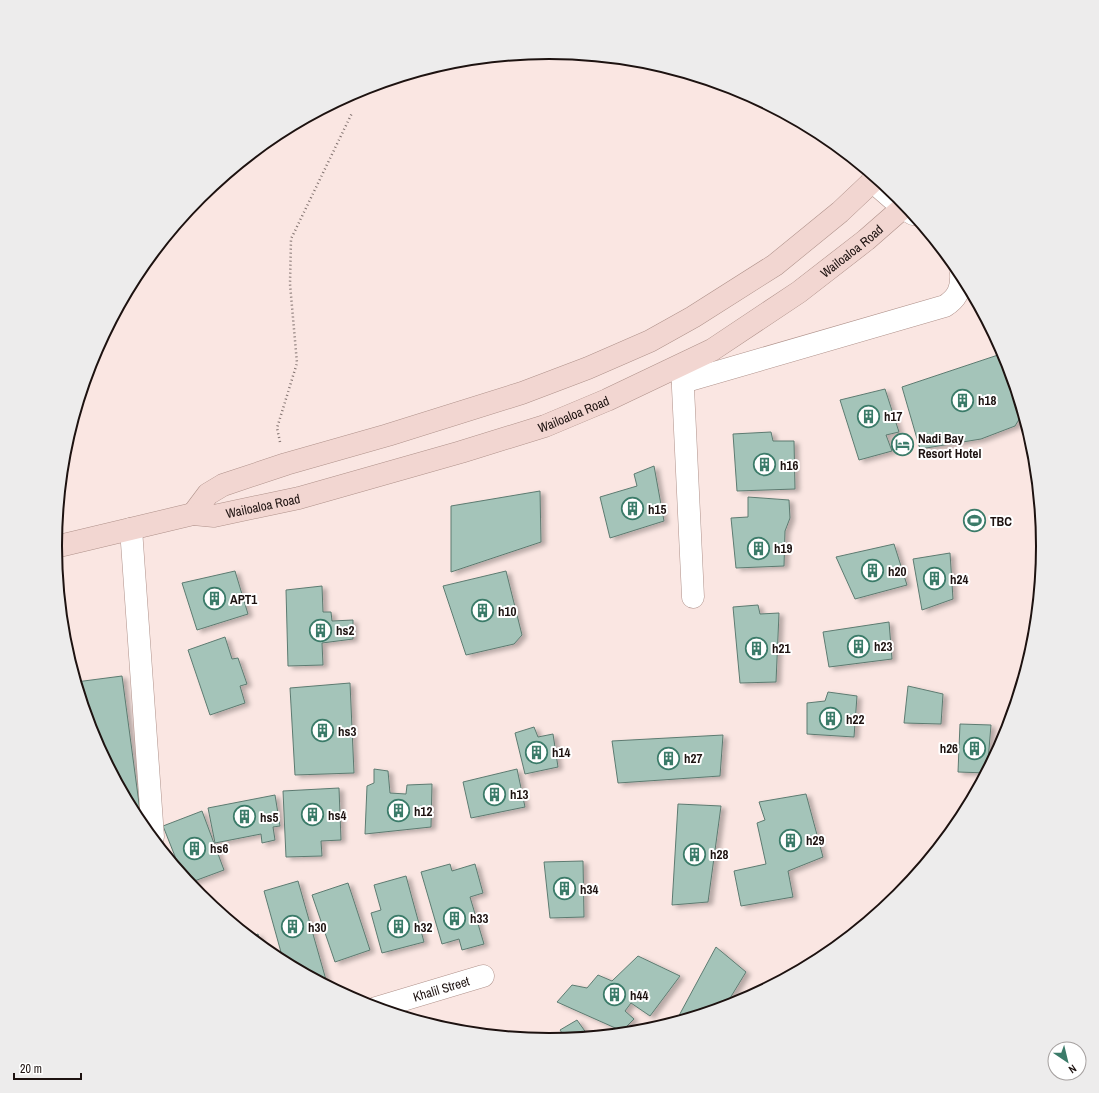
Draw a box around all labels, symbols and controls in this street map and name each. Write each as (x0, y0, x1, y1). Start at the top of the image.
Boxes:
street label: Wailoaloa Road (817, 221, 886, 281)
building icon: h18 (950, 387, 976, 413)
street label: Wailoaloa Road (536, 392, 612, 436)
place label: h18 (978, 392, 996, 409)
building icon: h17 (856, 403, 882, 429)
place label: h17 (884, 408, 902, 425)
place label: Nadi Bay Resort Hotel (918, 430, 981, 462)
hotel icon: Nadi Bay Resort Hotel (890, 432, 916, 458)
building icon: h16 (752, 452, 778, 478)
place label: h16 (780, 457, 798, 474)
street label: Wailoaloa Road (224, 489, 302, 522)
building icon: h15 (620, 496, 646, 522)
place label: h15 (648, 501, 666, 518)
sports icon: TBC (961, 508, 987, 534)
place label: TBC (990, 513, 1012, 530)
building icon: h19 (746, 535, 772, 561)
place label: h19 (774, 540, 792, 557)
building icon: h20 (859, 558, 885, 584)
place label: h20 (888, 563, 906, 580)
building icon: h24 (921, 566, 947, 592)
place label: h24 (950, 571, 968, 588)
building icon: APT1 (202, 586, 228, 612)
place label: APT1 (230, 591, 257, 608)
building icon: h10 (470, 598, 496, 624)
place label: h10 (498, 603, 516, 620)
building icon: hs2 (307, 617, 333, 643)
place label: hs2 (336, 622, 354, 639)
building icon: h23 (845, 633, 871, 659)
building icon: h21 (744, 635, 770, 661)
place label: h23 (874, 638, 892, 655)
place label: h21 (772, 640, 790, 657)
building icon: h22 (818, 706, 844, 732)
place label: h22 (846, 711, 864, 728)
building icon: hs3 (309, 718, 335, 744)
place label: hs3 (338, 723, 356, 740)
building icon: h26 (961, 735, 987, 761)
building icon: h14 (524, 739, 550, 765)
place label: h26 (940, 740, 958, 757)
place label: h14 (552, 744, 570, 761)
building icon: h27 (655, 745, 681, 771)
place label: h27 (684, 750, 702, 767)
building icon: h13 (481, 781, 507, 807)
place label: h13 (510, 786, 528, 803)
building icon: h12 (386, 798, 412, 824)
building icon: hs4 (299, 802, 325, 828)
place label: h12 (414, 803, 432, 820)
building icon: hs5 (231, 804, 257, 830)
place label: hs4 (328, 807, 346, 824)
place label: hs5 (260, 809, 278, 826)
building icon: h29 (777, 827, 803, 853)
place label: h29 (806, 832, 824, 849)
building icon: hs6 (181, 835, 207, 861)
place label: hs6 (210, 840, 228, 857)
building icon: h28 (682, 841, 708, 867)
place label: h28 (710, 846, 728, 863)
building icon: h34 (552, 876, 578, 902)
place label: h34 (580, 881, 598, 898)
building icon: h33 (442, 905, 468, 931)
place label: h33 (470, 910, 488, 927)
building icon: h30 (280, 914, 306, 940)
building icon: h32 (385, 914, 411, 940)
place label: h30 (308, 919, 326, 936)
place label: h32 (414, 919, 432, 936)
street label: Khalil Street (411, 972, 471, 1005)
building icon: h44 (601, 982, 627, 1008)
place label: h44 (630, 987, 648, 1004)
north arrow (1047, 1041, 1087, 1081)
scale bar (14, 1055, 81, 1081)
text: 20 m (20, 1061, 42, 1077)
text: N (1066, 1062, 1079, 1077)

